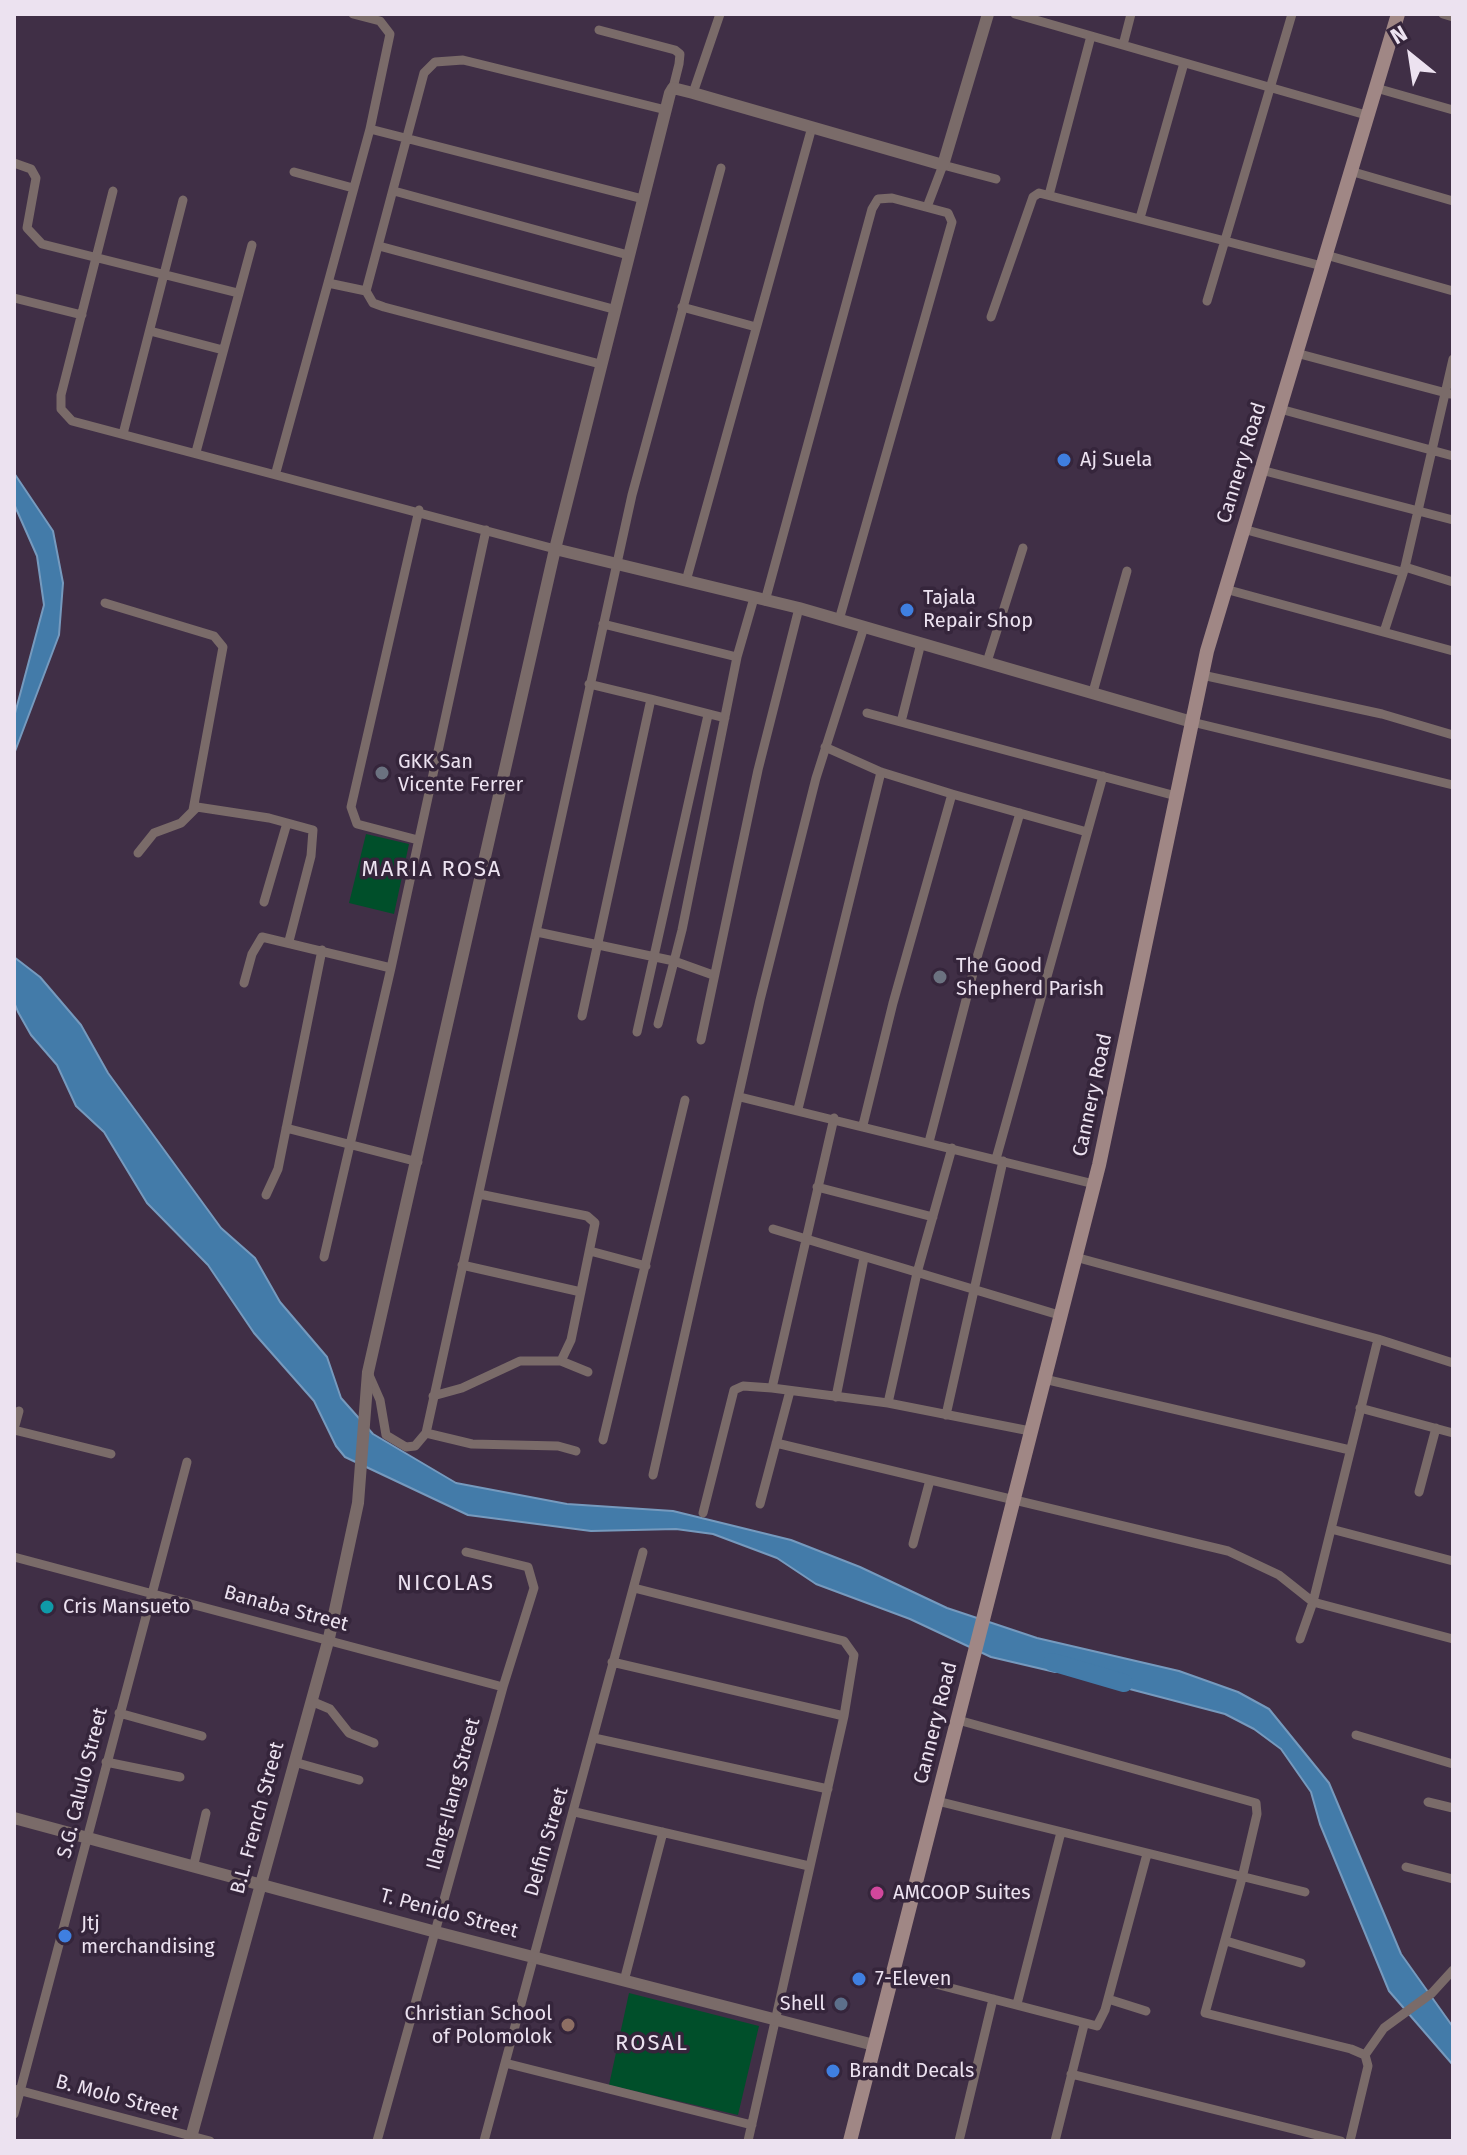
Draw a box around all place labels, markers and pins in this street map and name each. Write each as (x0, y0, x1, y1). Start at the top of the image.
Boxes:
place label: Aj Suela (1080, 448, 1152, 472)
marker: Aj Suela (1055, 451, 1073, 469)
place label: Tajala Repair Shop (923, 586, 1033, 633)
marker: Tajala Repair Shop (898, 601, 916, 619)
place label: GKK San Vicente Ferrer (398, 750, 523, 797)
marker: GKK San Vicente Ferrer (373, 764, 391, 782)
place label: The Good Shepherd Parish (956, 954, 1104, 1001)
marker: The Good Shepherd Parish (931, 968, 949, 986)
place label: Cris Mansueto (63, 1595, 191, 1619)
marker: Cris Mansueto (38, 1598, 56, 1616)
place label: AMCOOP Suites (893, 1881, 1031, 1905)
marker: AMCOOP Suites (868, 1884, 886, 1902)
place label: Jtj merchandising (81, 1912, 215, 1959)
marker: Jtj merchandising (56, 1927, 74, 1945)
place label: 7-Eleven (875, 1967, 951, 1991)
marker: 7-Eleven (850, 1970, 868, 1988)
place label: Shell (780, 1992, 825, 2016)
marker: Shell (832, 1995, 850, 2013)
place label: Christian School of Polomolok (404, 2002, 552, 2049)
marker: Christian School of Polomolok (559, 2016, 577, 2034)
place label: Brandt Decals (849, 2059, 974, 2083)
marker: Brandt Decals (824, 2062, 842, 2080)

